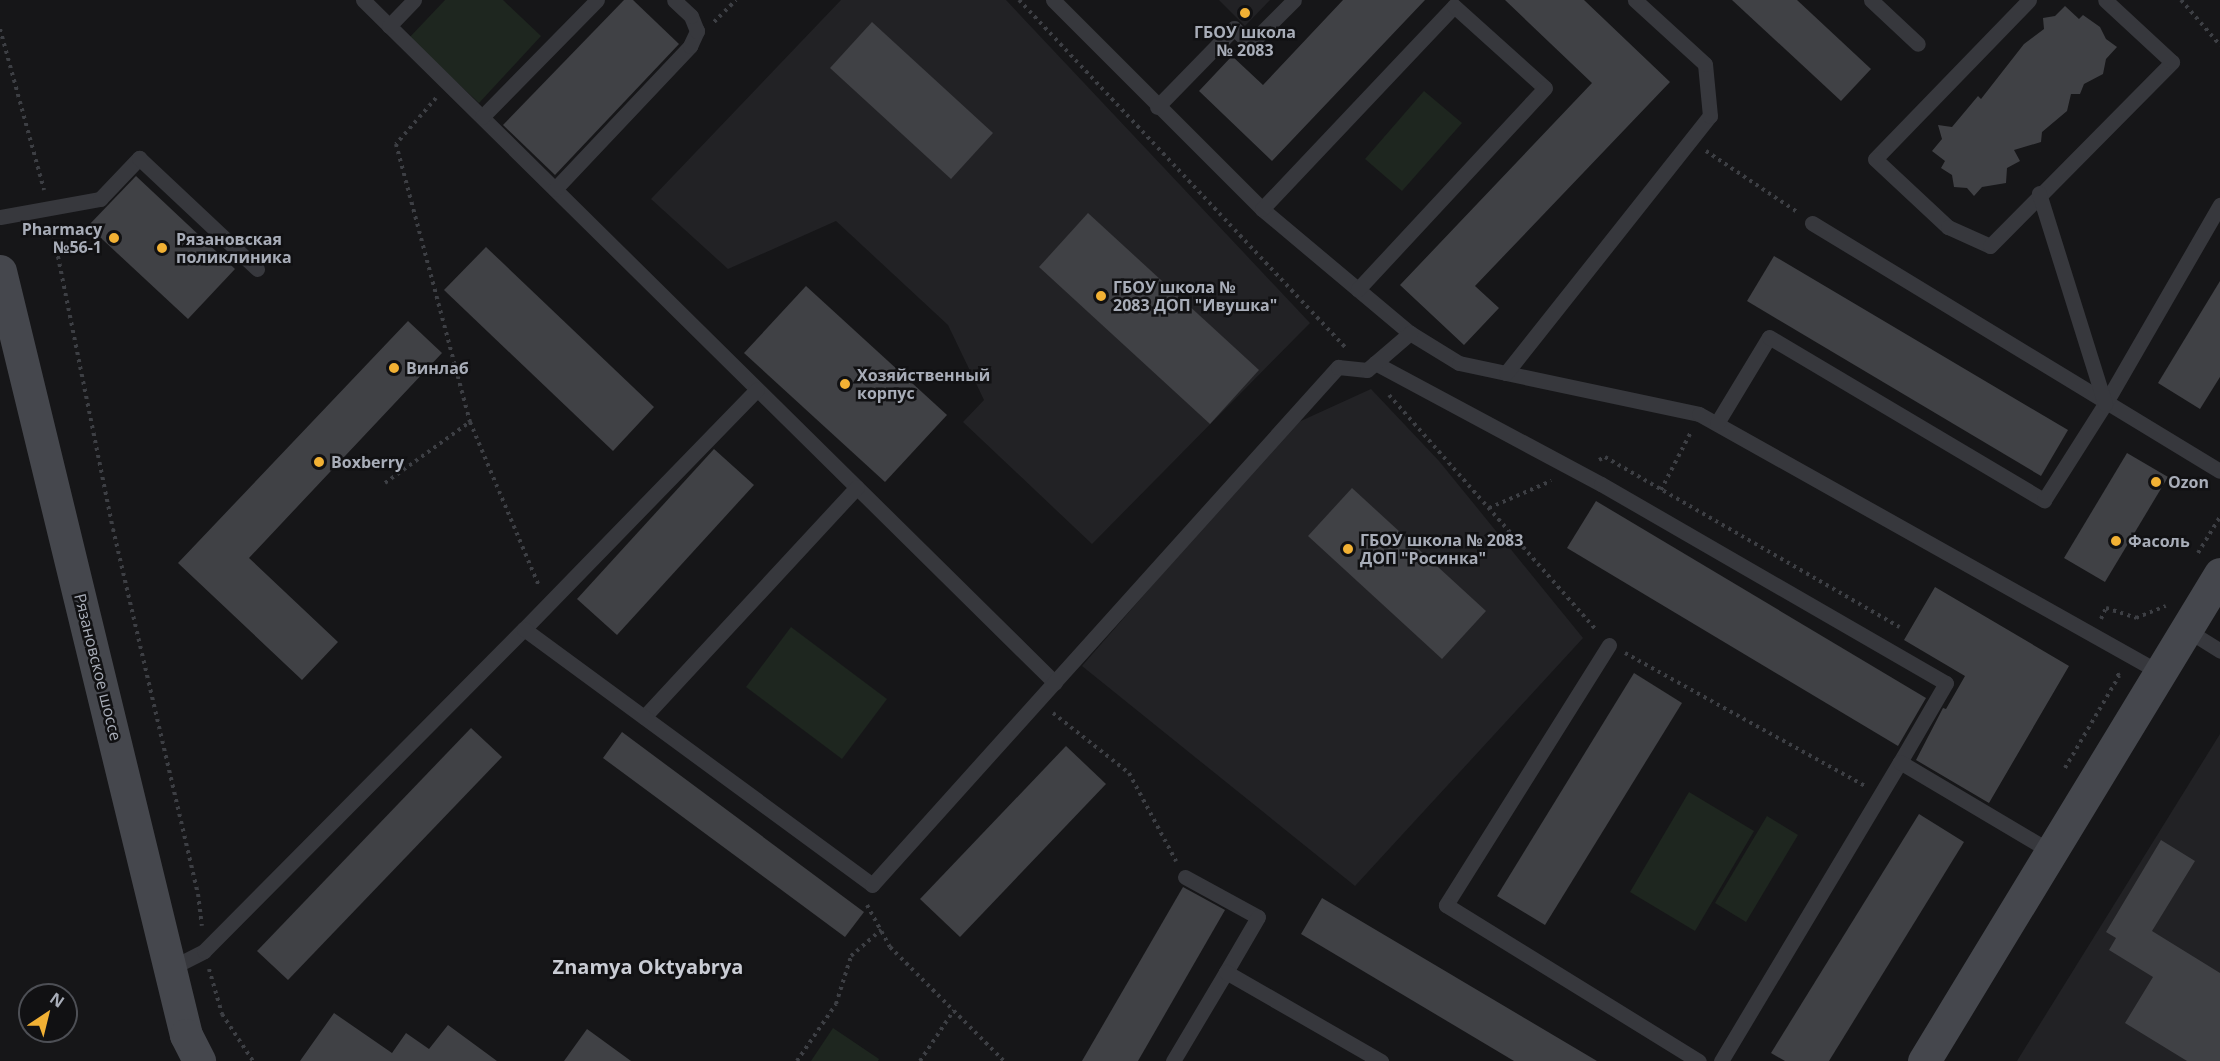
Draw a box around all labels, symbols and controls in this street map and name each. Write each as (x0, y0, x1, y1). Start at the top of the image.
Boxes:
marker: ГБОУ школа № 2083 (1238, 6, 1252, 20)
place label: ГБОУ школа № 2083 (1194, 22, 1296, 60)
place label: Pharmacy №56-1 (22, 219, 102, 257)
place label: Рязановская поликлиника (176, 229, 292, 267)
marker: Pharmacy №56-1 (107, 231, 121, 245)
marker: Рязановская поликлиника (153, 239, 171, 257)
place label: ГБОУ школа № 2083 ДОП "Ивушка" (1113, 277, 1277, 315)
marker: ГБОУ школа № 2083 ДОП "Ивушка" (1094, 289, 1108, 303)
place label: Винлаб (406, 358, 469, 378)
marker: Винлаб (387, 361, 401, 375)
place label: Хозяйственный корпус (857, 365, 990, 403)
marker: Хозяйственный корпус (838, 377, 852, 391)
place label: Boxberry (331, 452, 404, 472)
marker: Boxberry (312, 455, 326, 469)
place label: Ozon (2168, 472, 2209, 492)
marker: Ozon (2149, 475, 2163, 489)
place label: ГБОУ школа № 2083 ДОП "Росинка" (1360, 530, 1523, 568)
place label: Фасоль (2128, 531, 2190, 551)
marker: Фасоль (2109, 534, 2123, 548)
marker: ГБОУ школа № 2083 ДОП "Росинка" (1341, 542, 1355, 556)
street label: Рязановское шоссе (70, 591, 126, 743)
district label: Znamya Oktyabrya (553, 954, 743, 978)
north arrow (18, 983, 78, 1043)
text: N (46, 987, 69, 1013)

